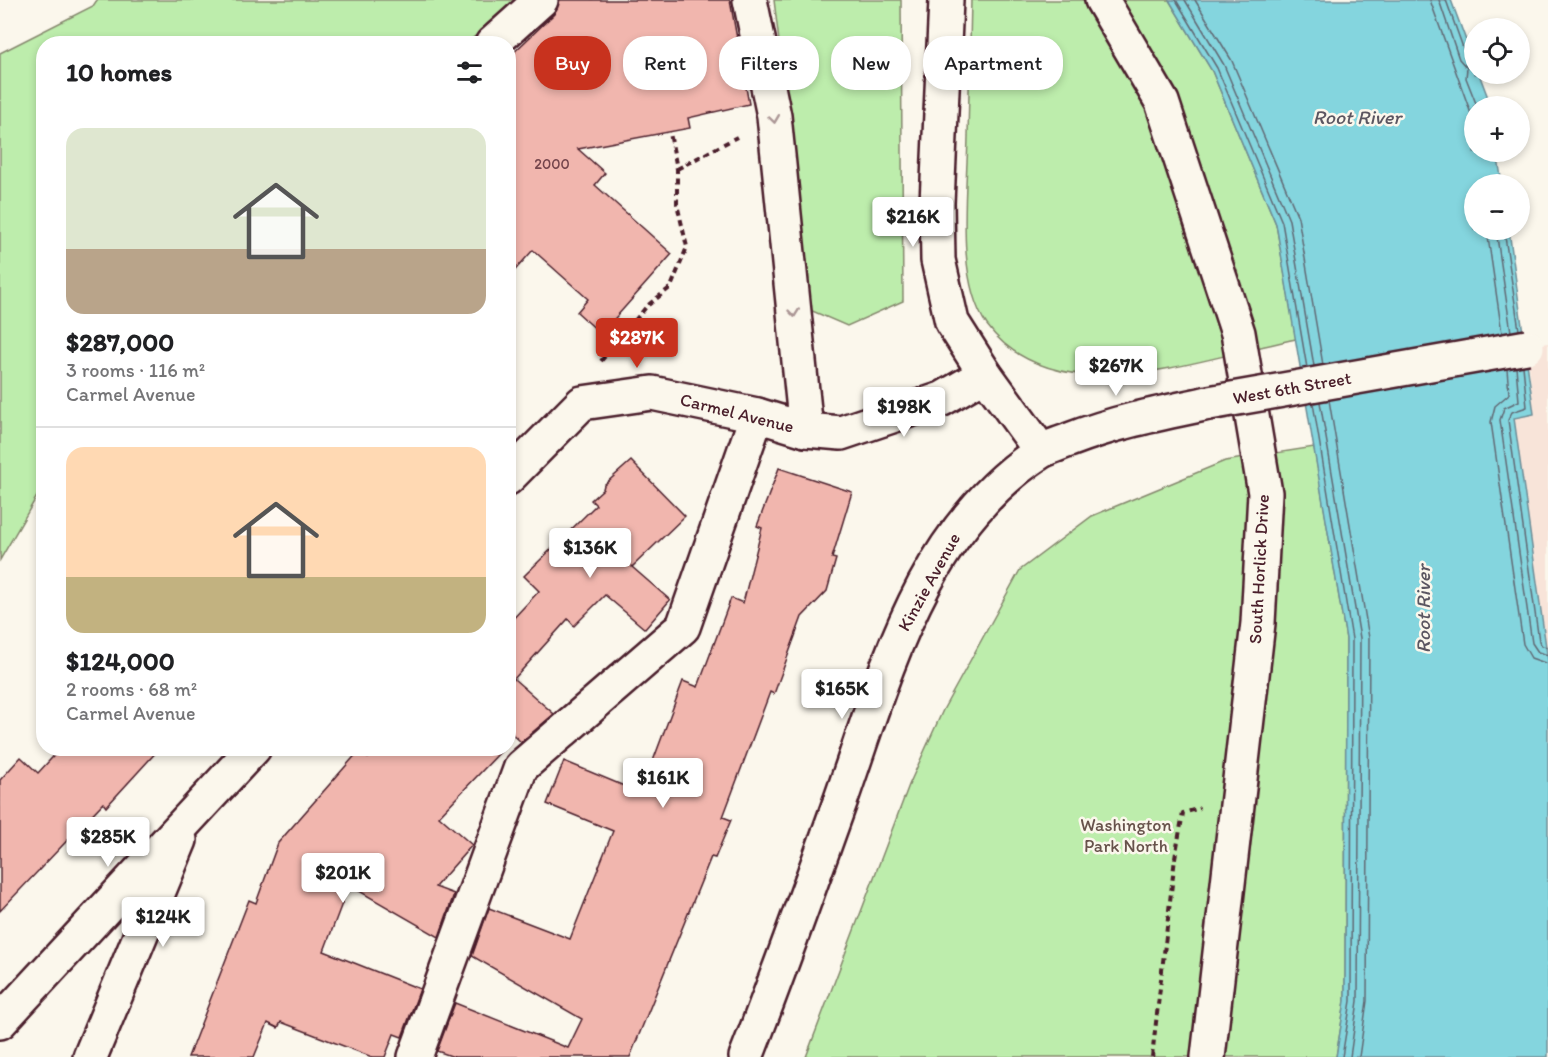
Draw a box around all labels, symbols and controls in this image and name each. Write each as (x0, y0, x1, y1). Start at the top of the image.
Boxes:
map controls (1464, 18, 1530, 240)
button: locate (1464, 18, 1530, 84)
chip: Buy (534, 36, 611, 90)
chip: Rent (623, 36, 707, 90)
chip: Filters (719, 36, 819, 90)
chip: New (831, 36, 911, 90)
chip: Apartment (923, 36, 1063, 90)
text: 10 homes (66, 56, 172, 88)
icon: filters (453, 56, 486, 89)
button: + (1464, 96, 1530, 162)
water label: Root River (1313, 105, 1403, 129)
one-way arrow (767, 115, 779, 124)
house number: 2000 (534, 155, 570, 173)
icon: home (222, 167, 330, 275)
button: − (1464, 174, 1530, 240)
pin: $216K (871, 197, 955, 248)
text: $216K (886, 204, 940, 228)
one-way arrow (787, 309, 800, 318)
pin: $287K (595, 318, 679, 369)
text: $287K (610, 325, 664, 349)
text: $287,000 (66, 326, 174, 358)
pin: $267K (1074, 346, 1158, 397)
text: $267K (1089, 353, 1143, 377)
text: 3 rooms · 116 m² (66, 358, 205, 382)
street label: West 6th Street (1231, 367, 1353, 409)
text: Carmel Avenue (66, 382, 196, 406)
pin: $198K (862, 387, 946, 438)
street label: Carmel Avenue (678, 388, 796, 438)
text: $198K (877, 394, 931, 418)
icon: home (222, 486, 330, 594)
street label: South Horlick Drive (1244, 494, 1274, 644)
pin: $136K (548, 528, 632, 579)
street label: Kinzie Avenue (893, 529, 965, 635)
text: $136K (563, 535, 617, 559)
water label: Root River (1411, 563, 1435, 653)
text: $124,000 (66, 645, 175, 677)
pin: $165K (800, 669, 884, 720)
text: $165K (815, 676, 869, 700)
text: 2 rooms · 68 m² (66, 677, 197, 701)
text: Carmel Avenue (66, 701, 196, 725)
pin: $161K (621, 758, 705, 809)
text: $161K (637, 765, 689, 789)
park label: Washington Park North (1080, 814, 1172, 857)
pin: $285K (66, 817, 150, 868)
text: $285K (81, 824, 135, 848)
pin: $201K (301, 853, 385, 904)
text: $201K (315, 860, 371, 884)
pin: $124K (121, 897, 205, 948)
text: $124K (136, 904, 190, 928)

